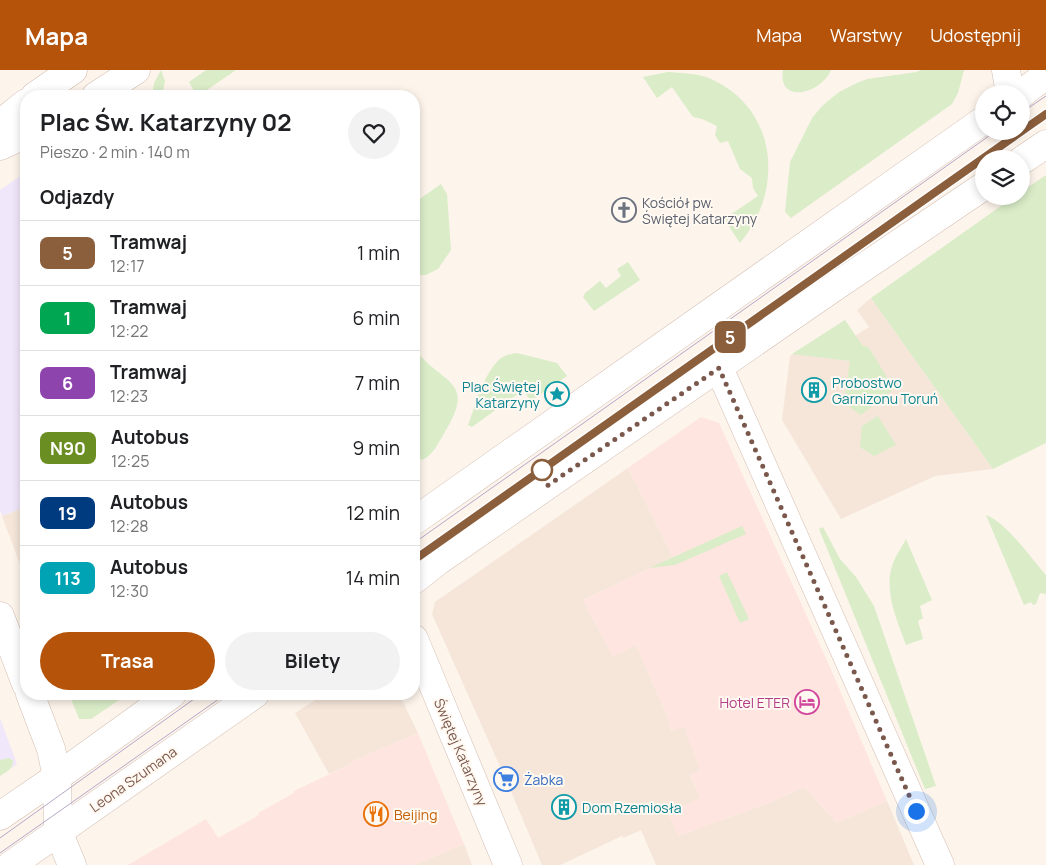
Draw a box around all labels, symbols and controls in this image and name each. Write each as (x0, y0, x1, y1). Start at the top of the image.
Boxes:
text: Mapa (25, 19, 88, 52)
text: Mapa (756, 23, 802, 47)
text: Warstwy (830, 23, 902, 47)
text: Udostępnij (930, 23, 1021, 47)
map controls (975, 85, 1030, 205)
button: locate (975, 85, 1030, 140)
text: Plac Św. Katarzyny 02 (40, 105, 292, 138)
button: heart (348, 107, 400, 159)
text: Pieszo · 2 min · 140 m (40, 141, 190, 163)
button: layers (975, 150, 1030, 205)
text: Odjazdy (40, 184, 114, 210)
place label: Kościół pw. Świętej Katarzyny (642, 193, 758, 228)
church icon: Kościół pw. Świętej Katarzyny (611, 197, 637, 223)
text: Tramwaj (110, 229, 187, 255)
text: 1 min (357, 240, 400, 266)
text: 5 (62, 241, 73, 265)
text: 12:17 (110, 255, 144, 277)
text: Tramwaj (110, 294, 187, 320)
text: 6 min (353, 305, 400, 331)
text: 1 (64, 306, 71, 330)
text: 12:22 (110, 320, 148, 342)
line badge: 5 (714, 321, 746, 353)
text: 5 (725, 325, 735, 349)
text: Tramwaj (110, 359, 187, 385)
text: 7 min (355, 370, 400, 396)
text: 6 (62, 371, 73, 395)
place label: Probostwo Garnizonu Toruń (832, 373, 938, 408)
place label: Plac Świętej Katarzyny (462, 377, 541, 412)
building icon: Probostwo Garnizonu Toruń (801, 377, 827, 403)
place icon: Plac Świętej Katarzyny (544, 381, 570, 407)
text: 12:23 (110, 385, 148, 407)
text: Autobus (111, 424, 189, 450)
text: 9 min (353, 435, 400, 461)
text: N90 (50, 436, 86, 460)
text: 12:25 (111, 450, 149, 472)
unlabelled marker (531, 459, 553, 481)
text: Autobus (110, 489, 188, 515)
text: 12 min (346, 500, 400, 526)
text: 19 (58, 501, 77, 525)
text: 12:28 (110, 515, 149, 537)
text: Autobus (110, 554, 188, 580)
text: 14 min (346, 565, 400, 591)
text: 113 (54, 566, 81, 590)
text: 12:30 (110, 580, 149, 602)
button: Trasa (40, 632, 215, 690)
button: Bilety (225, 632, 400, 690)
hotel icon: Hotel ETER (794, 689, 820, 715)
place label: Hotel ETER (719, 693, 790, 712)
street label: Świętej Katarzyny (430, 695, 492, 809)
street label: Leona Szumana (86, 742, 180, 816)
supermarket icon: Żabka (493, 766, 519, 792)
place label: Żabka (524, 770, 563, 789)
building icon: Dom Rzemiosła (551, 794, 577, 820)
place label: Dom Rzemiosła (582, 798, 681, 817)
your location (904, 799, 929, 824)
restaurant icon: Beijing (363, 801, 389, 827)
place label: Beijing (394, 805, 437, 824)

